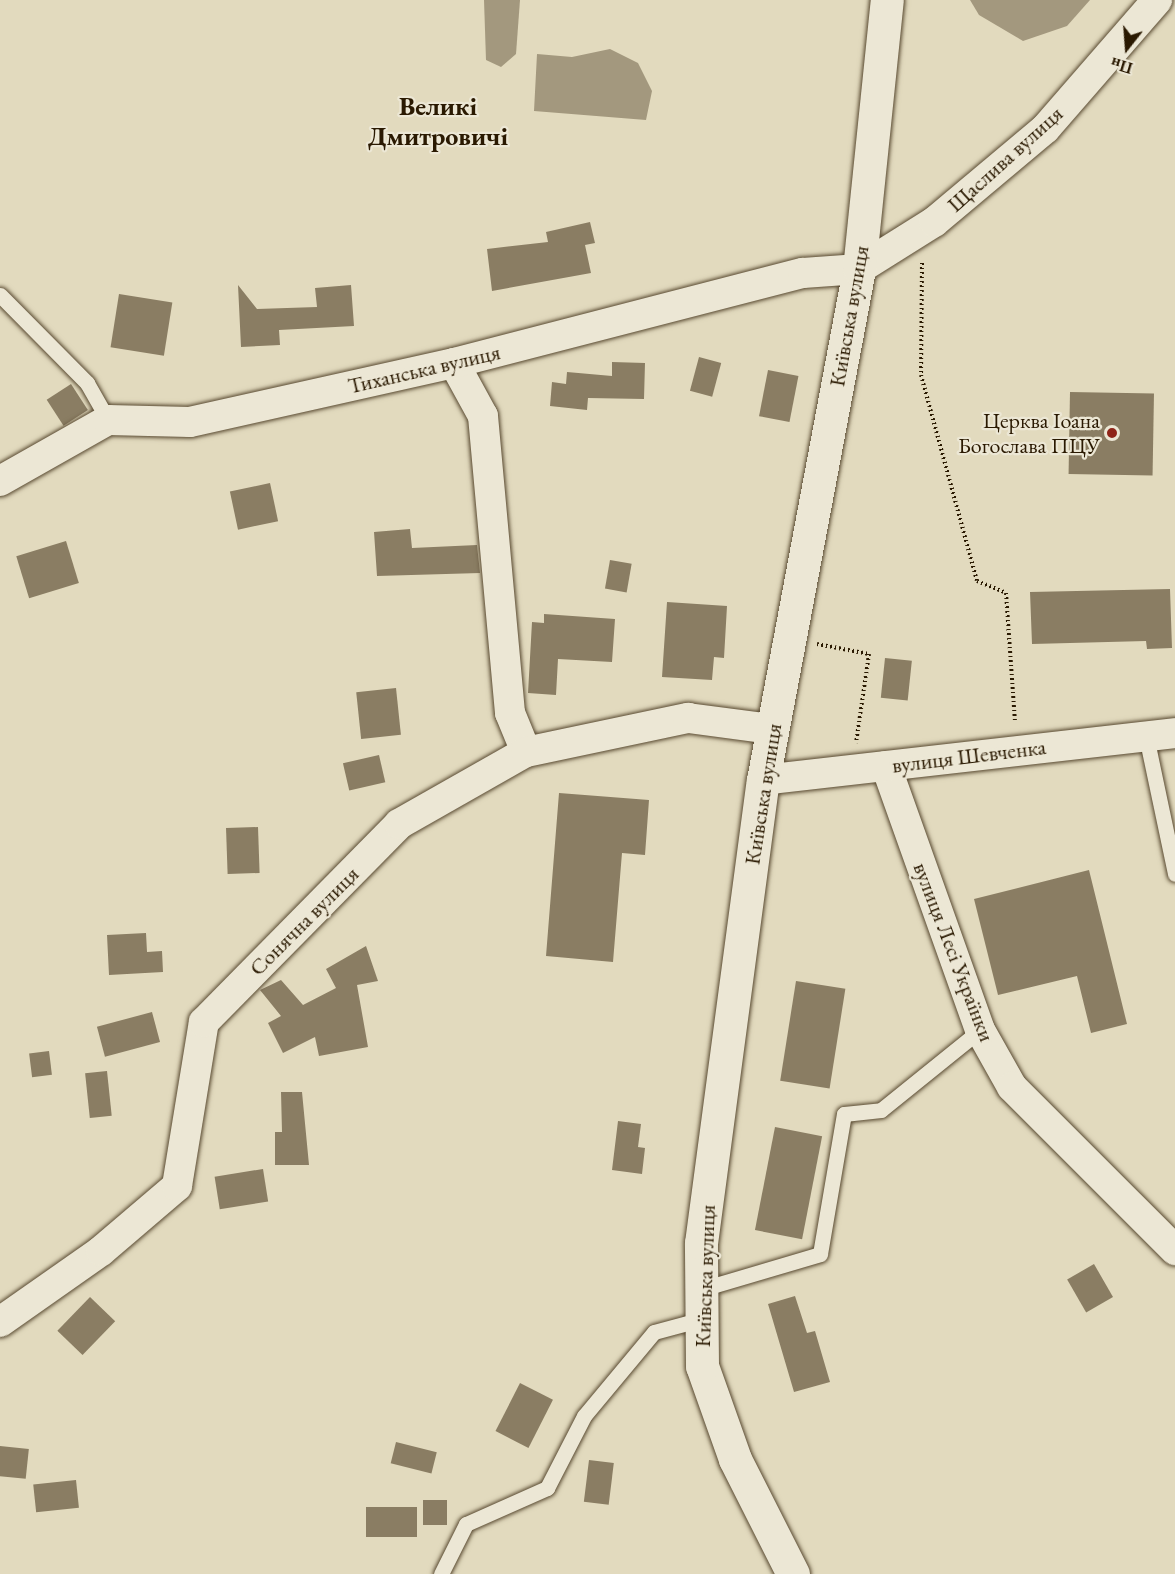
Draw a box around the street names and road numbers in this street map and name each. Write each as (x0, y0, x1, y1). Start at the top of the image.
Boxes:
street label: Щаслива вулиця (942, 100, 1068, 218)
street label: Київська вулиця (824, 243, 874, 389)
street label: Тиханська вулиця (345, 339, 503, 399)
street label: Київська вулиця (739, 721, 787, 867)
street label: вулиця Шевченка (890, 733, 1048, 779)
street label: вулиця Лесі Українки (908, 859, 1000, 1045)
street label: Сонячна вулиця (244, 861, 364, 981)
street label: Київська вулиця (689, 1204, 721, 1348)

